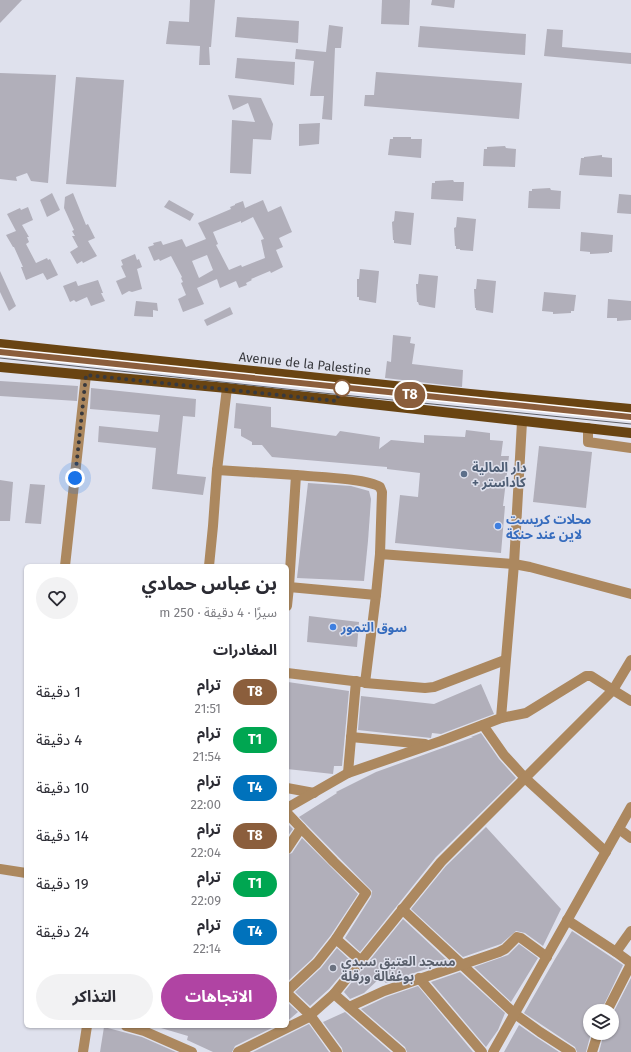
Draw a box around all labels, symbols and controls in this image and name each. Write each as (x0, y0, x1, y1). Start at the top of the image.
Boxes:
street label: Avenue de la Palestine (238, 349, 372, 378)
unlabelled marker (333, 379, 351, 397)
line badge: T8 (392, 382, 428, 408)
text: T8 (402, 386, 418, 403)
place label: دار المالية + كاداستر (472, 460, 527, 490)
your location (65, 468, 85, 488)
marker: دار المالية + كاداستر (459, 469, 469, 479)
place label: محلات كريست لاين عند حنكة (506, 512, 591, 542)
marker: محلات كريست لاين عند حنكة (493, 521, 503, 531)
text: بن عباس حمادي (141, 572, 277, 595)
button: heart (36, 577, 78, 619)
text: سيرًا · 4 دقيقة · 250 m (159, 605, 277, 620)
place label: سوق التمور (340, 620, 407, 635)
marker: سوق التمور (328, 622, 338, 632)
text: المغادرات (213, 641, 277, 659)
text: ترام (197, 676, 221, 694)
text: 1 دقيقة (36, 683, 81, 701)
text: T8 (247, 683, 263, 700)
text: 21:51 (195, 701, 221, 716)
text: ترام (197, 724, 221, 742)
text: 4 دقيقة (36, 731, 82, 749)
text: T1 (248, 731, 262, 748)
text: 21:54 (193, 749, 221, 764)
text: ترام (197, 772, 221, 790)
text: 10 دقيقة (36, 779, 89, 797)
text: T4 (248, 779, 262, 796)
text: 22:00 (191, 797, 221, 812)
text: ترام (197, 820, 221, 838)
text: 14 دقيقة (36, 827, 89, 845)
text: T8 (247, 827, 263, 844)
text: 22:04 (191, 845, 221, 860)
text: ترام (197, 868, 221, 886)
text: 19 دقيقة (36, 875, 89, 893)
text: T1 (248, 875, 262, 892)
text: 22:09 (191, 893, 221, 908)
text: ترام (197, 916, 221, 934)
text: 24 دقيقة (36, 923, 89, 941)
text: T4 (248, 923, 262, 940)
text: 22:14 (193, 941, 221, 956)
place label: مسجد العتيق سبدي بوغفالة ورقلة (341, 954, 456, 984)
marker: مسجد العتيق سبدي بوغفالة ورقلة (328, 963, 338, 973)
button: التذاكر (36, 974, 153, 1020)
button: الاتجاهات (161, 974, 277, 1020)
map controls (583, 1004, 619, 1040)
button: layers (583, 1004, 619, 1040)

